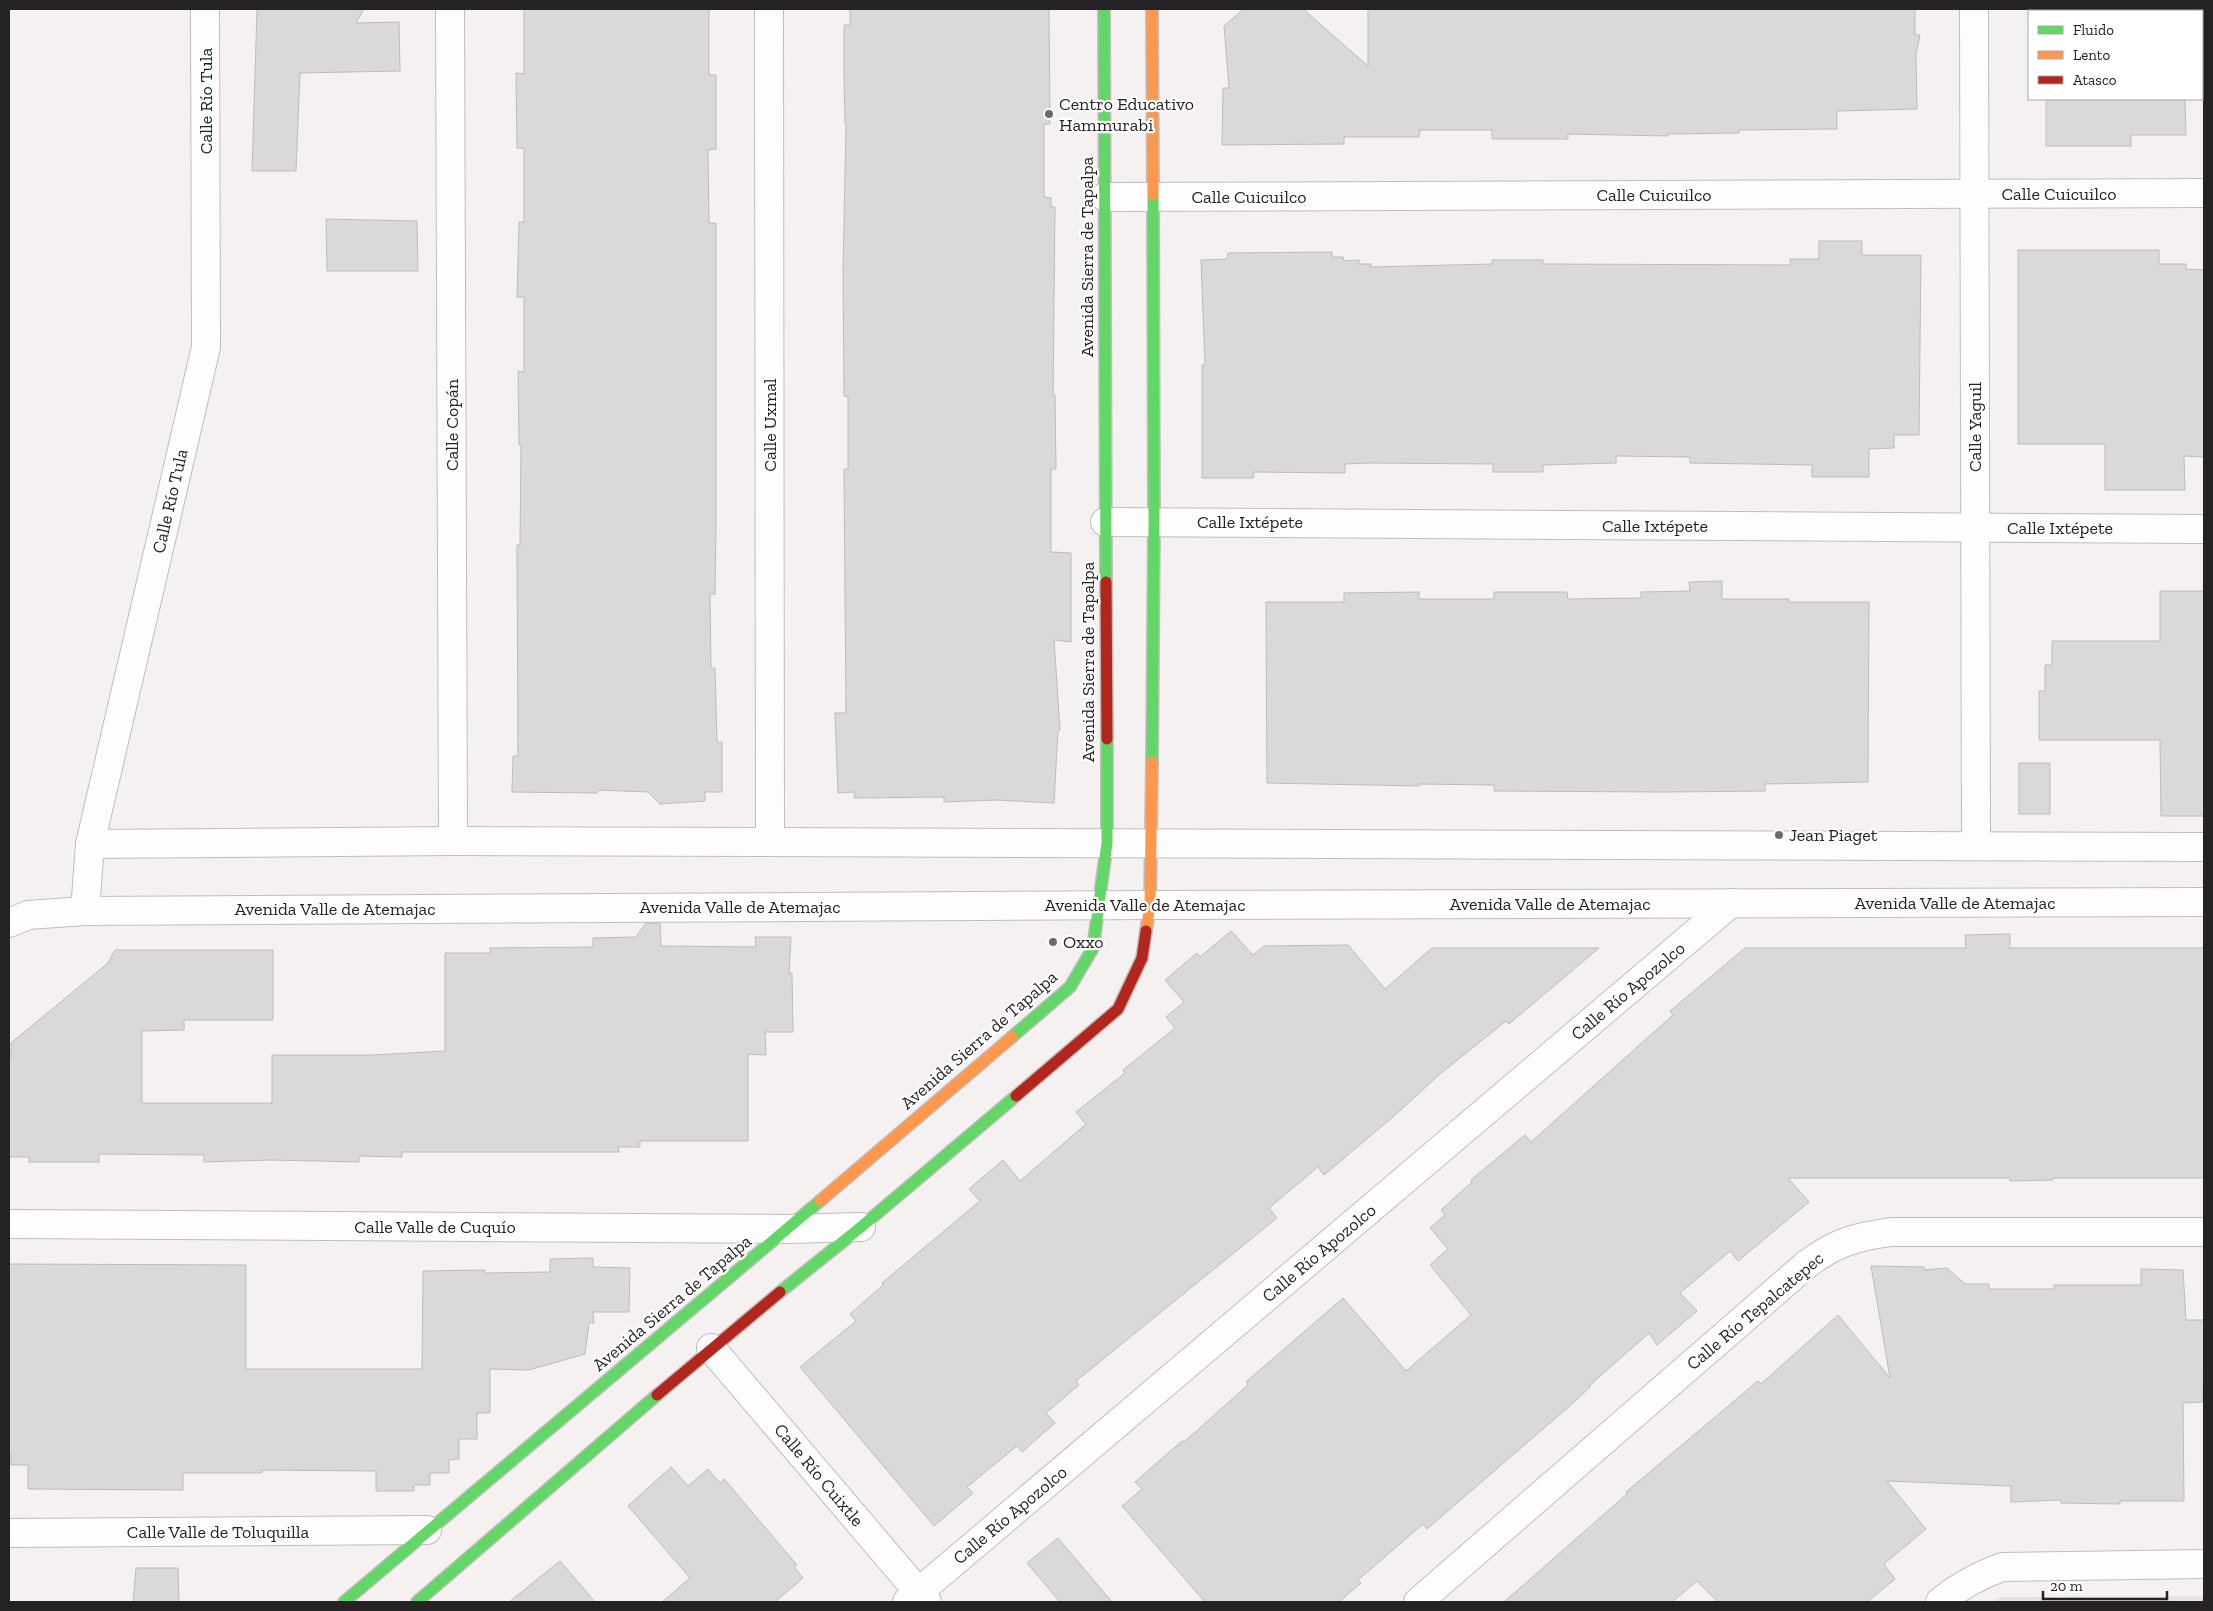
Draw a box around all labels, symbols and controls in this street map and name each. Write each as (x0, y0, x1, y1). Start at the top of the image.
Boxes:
legend (2028, 10, 2203, 100)
text: Fluido (2073, 21, 2114, 39)
text: Lento (2073, 46, 2110, 64)
street label: Calle Río Tula (195, 48, 217, 154)
text: Atasco (2073, 71, 2117, 89)
place label: Centro Educativo Hammurabi (1059, 93, 1194, 136)
marker: Centro Educativo Hammurabi (1043, 108, 1055, 120)
street label: Avenida Sierra de Tapalpa (1076, 156, 1098, 357)
street label: Calle Cuicuilco (2001, 183, 2117, 205)
street label: Calle Cuicuilco (1596, 184, 1712, 206)
street label: Calle Cuicuilco (1191, 186, 1307, 208)
street label: Calle Copán (441, 378, 463, 471)
street label: Calle Uxmal (759, 378, 781, 472)
street label: Calle Yaguil (1964, 382, 1986, 472)
street label: Calle Río Tula (147, 446, 193, 555)
street label: Calle Ixtépete (1197, 511, 1303, 533)
street label: Calle Ixtépete (1602, 515, 1708, 537)
street label: Calle Ixtépete (2007, 517, 2113, 539)
street label: Avenida Sierra de Tapalpa (1077, 561, 1099, 762)
place label: Jean Piaget (1789, 824, 1878, 846)
marker: Jean Piaget (1773, 829, 1785, 841)
street label: Avenida Valle de Atemajac (1854, 892, 2056, 914)
street label: Avenida Valle de Atemajac (1449, 893, 1651, 915)
street label: Avenida Valle de Atemajac (1044, 894, 1246, 916)
street label: Avenida Valle de Atemajac (639, 896, 841, 918)
street label: Avenida Valle de Atemajac (234, 898, 436, 920)
place label: Oxxo (1063, 931, 1103, 953)
marker: Oxxo (1047, 936, 1059, 948)
street label: Calle Río Apozolco (1567, 937, 1689, 1045)
street label: Avenida Sierra de Tapalpa (896, 966, 1062, 1114)
street label: Calle Río Apozolco (1258, 1199, 1380, 1307)
street label: Calle Valle de Cuquío (354, 1216, 516, 1238)
street label: Avenida Sierra de Tapalpa (588, 1230, 756, 1376)
street label: Calle Río Tepalcatepec (1682, 1247, 1828, 1375)
street label: Calle Río Cuixtle (769, 1419, 869, 1531)
street label: Calle Río Apozolco (949, 1461, 1071, 1569)
street label: Calle Valle de Toluquilla (127, 1521, 310, 1543)
scale bar (2043, 1568, 2167, 1600)
text: 20 m (2050, 1577, 2083, 1595)

